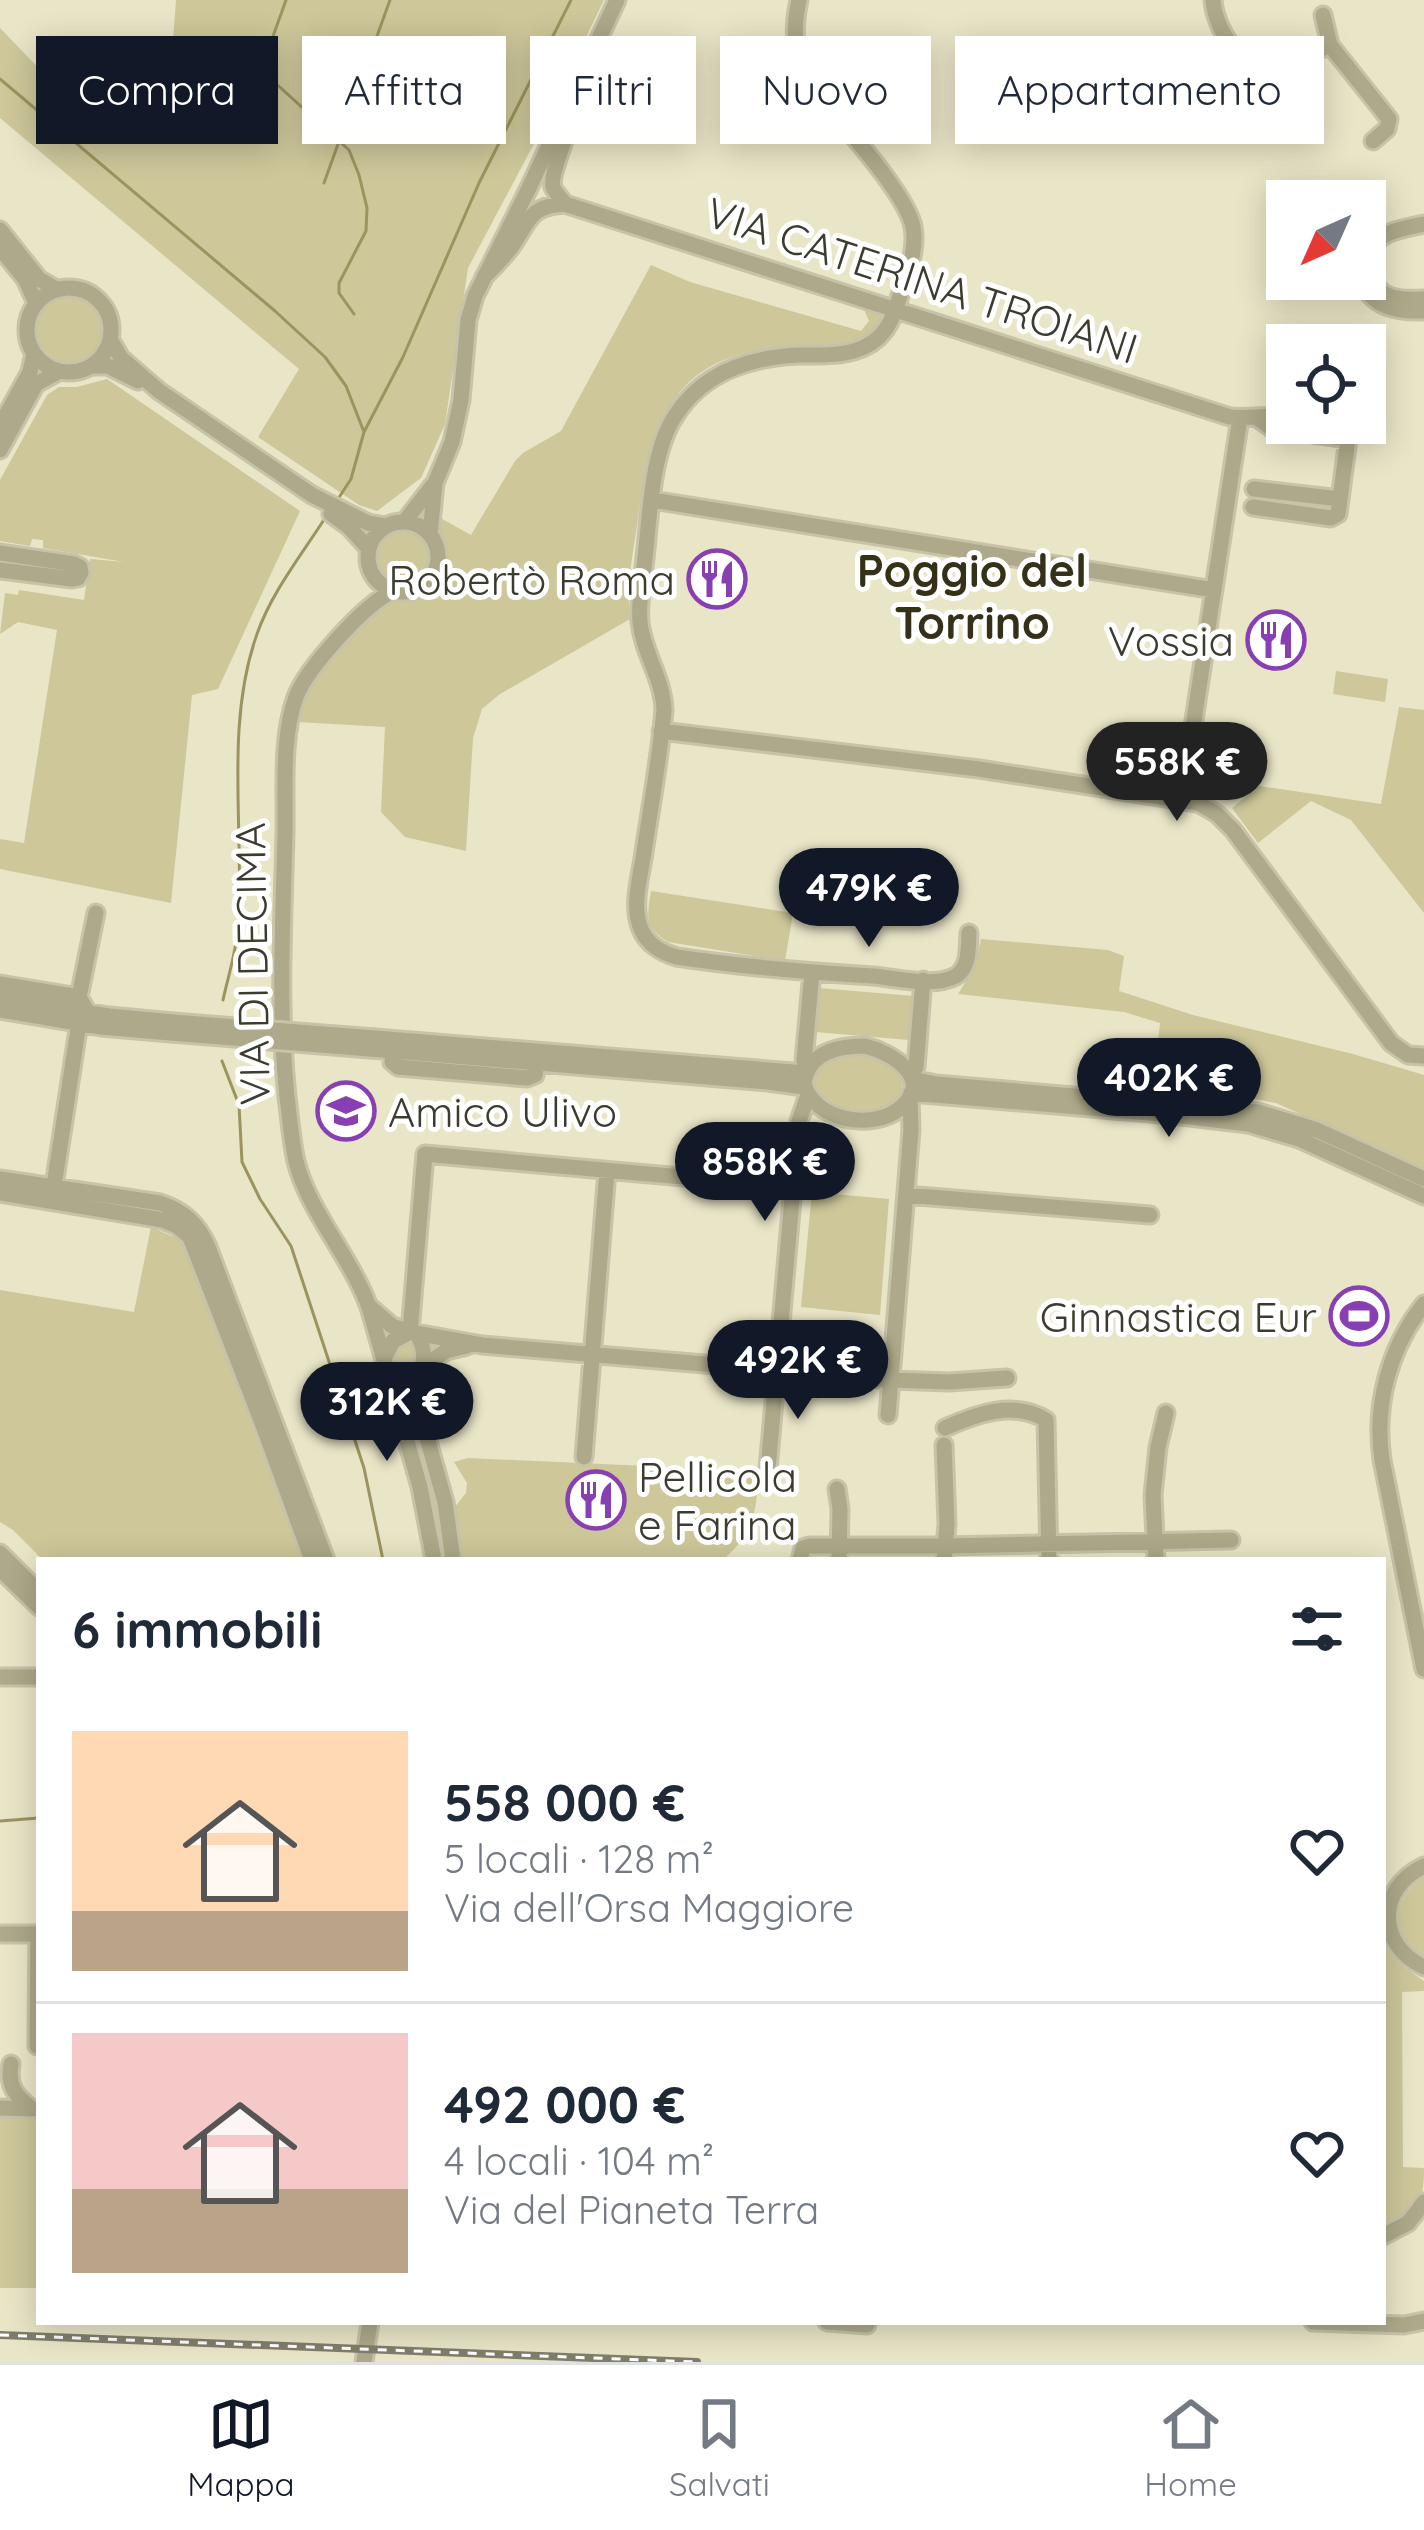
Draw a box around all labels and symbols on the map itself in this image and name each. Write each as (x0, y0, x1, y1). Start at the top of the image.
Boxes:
north arrow (1266, 180, 1386, 300)
street label: VIA CATERINA TROIANI (700, 185, 1144, 375)
district label: Poggio del Torrino (857, 542, 1087, 650)
restaurant icon: Robertò Roma (686, 548, 748, 610)
place label: Robertò Roma (388, 553, 675, 606)
restaurant icon: Vossia (1245, 609, 1307, 671)
place label: Vossia (1108, 614, 1234, 667)
pin: 558K € (1079, 722, 1275, 824)
street label: VIA DI DECIMA (223, 822, 281, 1106)
pin: 479K € (771, 848, 967, 950)
pin: 402K € (1071, 1038, 1267, 1140)
school or university icon: Amico Ulivo (315, 1080, 377, 1142)
place label: Amico Ulivo (388, 1085, 617, 1138)
pin: 858K € (667, 1122, 863, 1224)
sports icon: Ginnastica Eur (1328, 1285, 1390, 1347)
place label: Ginnastica Eur (1040, 1290, 1317, 1343)
pin: 492K € (700, 1320, 896, 1422)
pin: 312K € (289, 1362, 485, 1464)
place label: Pellicola e Farina (638, 1450, 797, 1551)
restaurant icon: Pellicola e Farina (565, 1469, 627, 1531)

